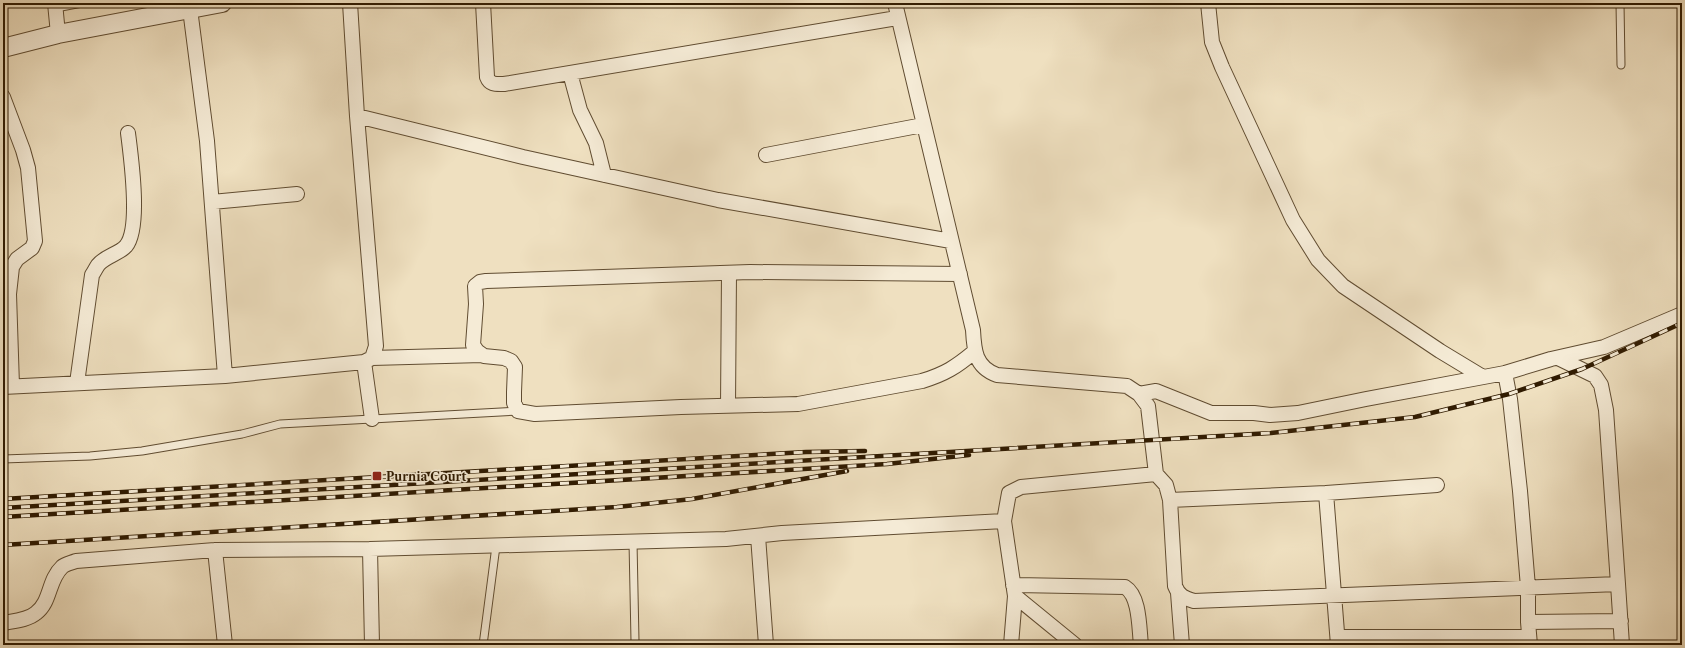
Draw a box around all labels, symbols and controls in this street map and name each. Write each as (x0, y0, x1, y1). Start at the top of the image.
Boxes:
place label: Purnia Court (386, 469, 466, 484)
marker: Purnia Court (371, 470, 383, 482)

